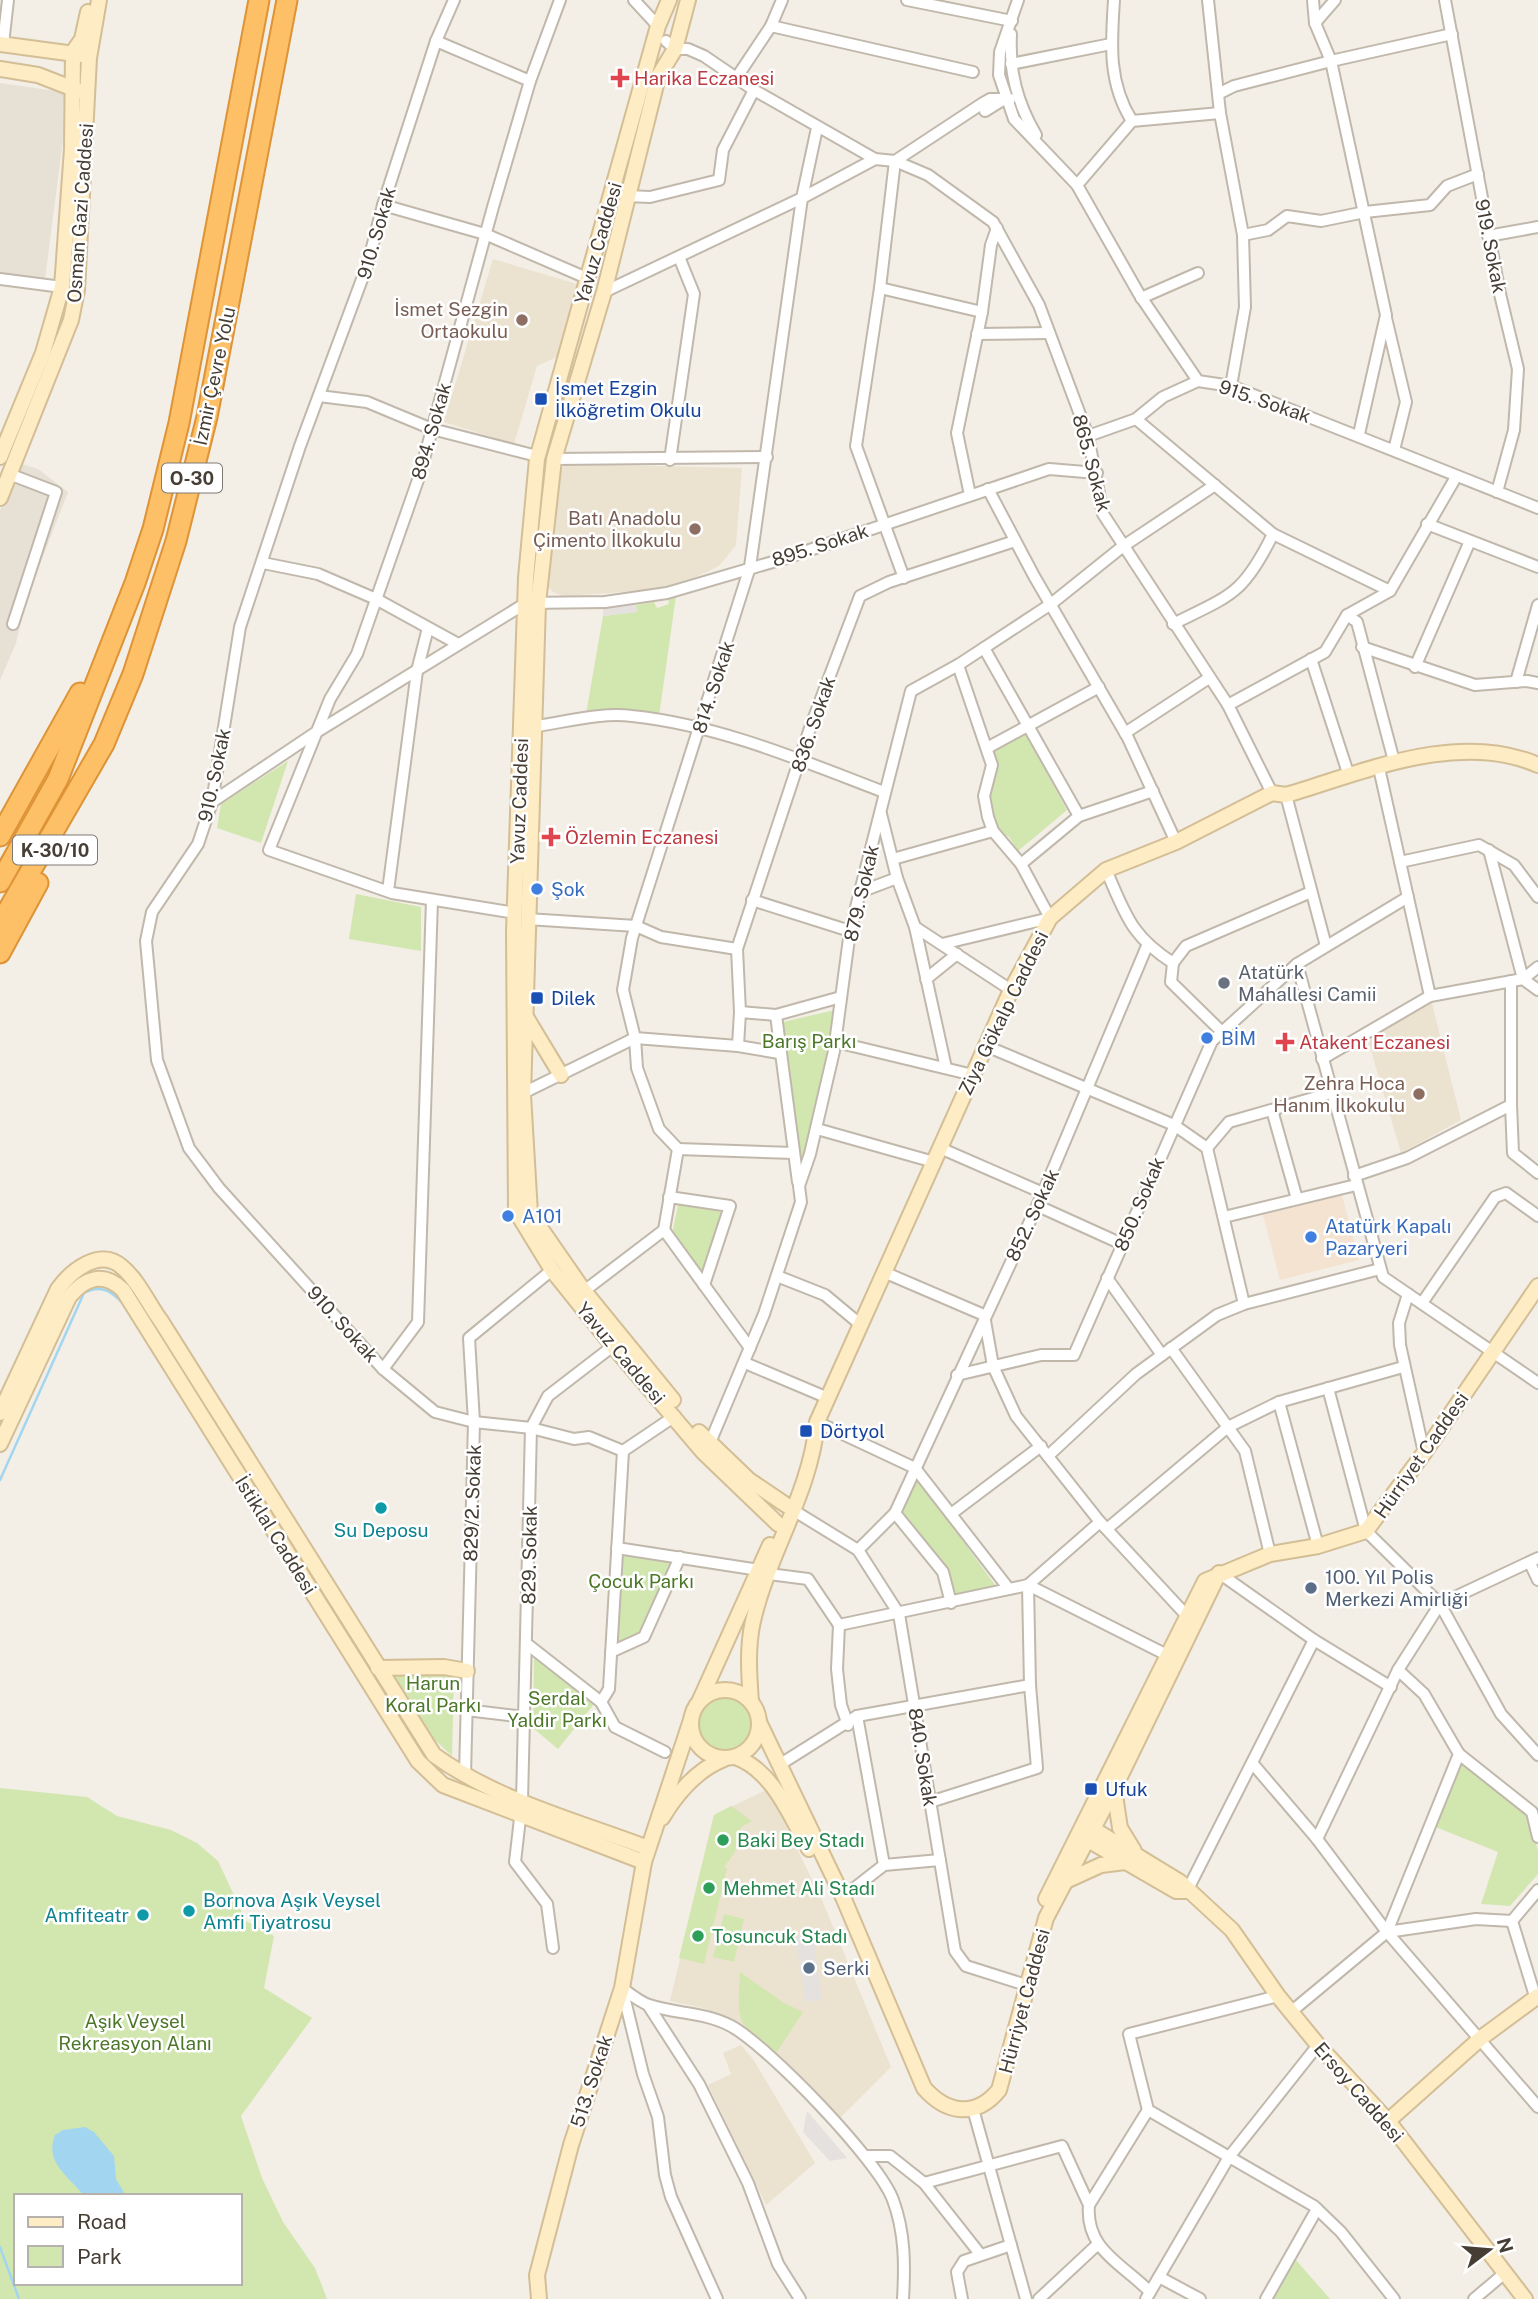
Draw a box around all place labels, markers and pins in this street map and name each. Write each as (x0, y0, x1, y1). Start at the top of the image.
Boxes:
place label: Harika Eczanesi (634, 67, 774, 89)
marker: Harika Eczanesi (612, 70, 628, 86)
place label: İsmet Sezgin Ortaokulu (394, 298, 508, 342)
marker: İsmet Sezgin Ortaokulu (514, 312, 530, 328)
place label: İsmet Ezgin İlköğretim Okulu (555, 377, 702, 421)
marker: İsmet Ezgin İlköğretim Okulu (533, 391, 549, 407)
place label: Batı Anadolu Çimento İlkokulu (533, 507, 681, 551)
marker: Batı Anadolu Çimento İlkokulu (687, 521, 703, 537)
place label: Özlemin Eczanesi (565, 826, 718, 848)
marker: Özlemin Eczanesi (543, 829, 559, 845)
place label: Şok (551, 878, 585, 900)
marker: Şok (529, 881, 545, 897)
place label: Atatürk Mahallesi Camii (1238, 961, 1377, 1005)
marker: Atatürk Mahallesi Camii (1216, 975, 1232, 991)
place label: Dilek (551, 987, 596, 1009)
marker: Dilek (529, 990, 545, 1006)
place label: BİM (1221, 1027, 1256, 1049)
marker: BİM (1199, 1030, 1215, 1046)
place label: Atakent Eczanesi (1299, 1031, 1450, 1053)
marker: Atakent Eczanesi (1277, 1034, 1293, 1050)
place label: Zehra Hoca Hanım İlkokulu (1273, 1072, 1405, 1116)
marker: Zehra Hoca Hanım İlkokulu (1411, 1086, 1427, 1102)
place label: A101 (522, 1205, 563, 1227)
marker: A101 (500, 1208, 516, 1224)
place label: Atatürk Kapalı Pazaryeri (1325, 1215, 1451, 1259)
marker: Atatürk Kapalı Pazaryeri (1303, 1229, 1319, 1245)
place label: Dörtyol (820, 1420, 885, 1442)
marker: Dörtyol (798, 1423, 814, 1439)
marker: Su Deposu (373, 1500, 389, 1516)
place label: Su Deposu (334, 1519, 428, 1541)
place label: 100. Yıl Polis Merkezi Amirliği (1325, 1566, 1468, 1610)
marker: 100. Yıl Polis Merkezi Amirliği (1303, 1580, 1319, 1596)
place label: Ufuk (1105, 1778, 1148, 1800)
marker: Ufuk (1083, 1781, 1099, 1797)
place label: Baki Bey Stadı (737, 1829, 865, 1851)
marker: Baki Bey Stadı (715, 1832, 731, 1848)
place label: Mehmet Ali Stadı (723, 1877, 875, 1899)
marker: Mehmet Ali Stadı (701, 1880, 717, 1896)
place label: Bornova Aşık Veysel Amfi Tiyatrosu (203, 1889, 381, 1933)
marker: Bornova Aşık Veysel Amfi Tiyatrosu (181, 1903, 197, 1919)
place label: Amfiteatr (45, 1904, 129, 1926)
marker: Amfiteatr (135, 1907, 151, 1923)
place label: Tosuncuk Stadı (712, 1925, 847, 1947)
marker: Tosuncuk Stadı (690, 1928, 706, 1944)
place label: Serki (823, 1957, 869, 1979)
marker: Serki (801, 1960, 817, 1976)

